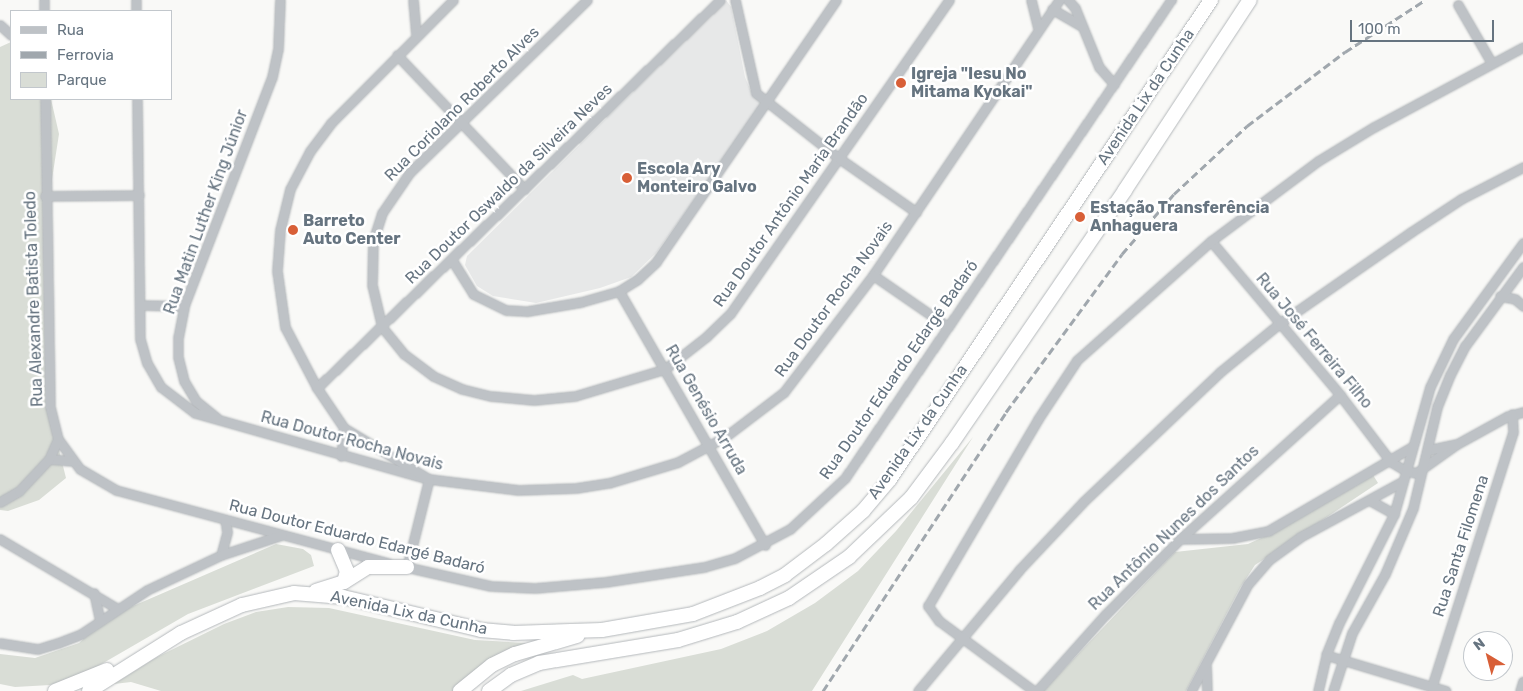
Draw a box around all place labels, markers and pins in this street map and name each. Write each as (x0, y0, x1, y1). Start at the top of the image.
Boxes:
place label: Igreja "Iesu No Mitama Kyokai" (911, 64, 1032, 102)
marker: Igreja "Iesu No Mitama Kyokai" (895, 77, 907, 89)
place label: Escola Ary Monteiro Galvo (637, 159, 757, 197)
marker: Escola Ary Monteiro Galvo (621, 172, 633, 184)
place label: Estação Transferência Anhaguera (1090, 198, 1270, 236)
place label: Barreto Auto Center (303, 211, 400, 249)
marker: Estação Transferência Anhaguera (1074, 211, 1086, 223)
marker: Barreto Auto Center (287, 224, 299, 236)

